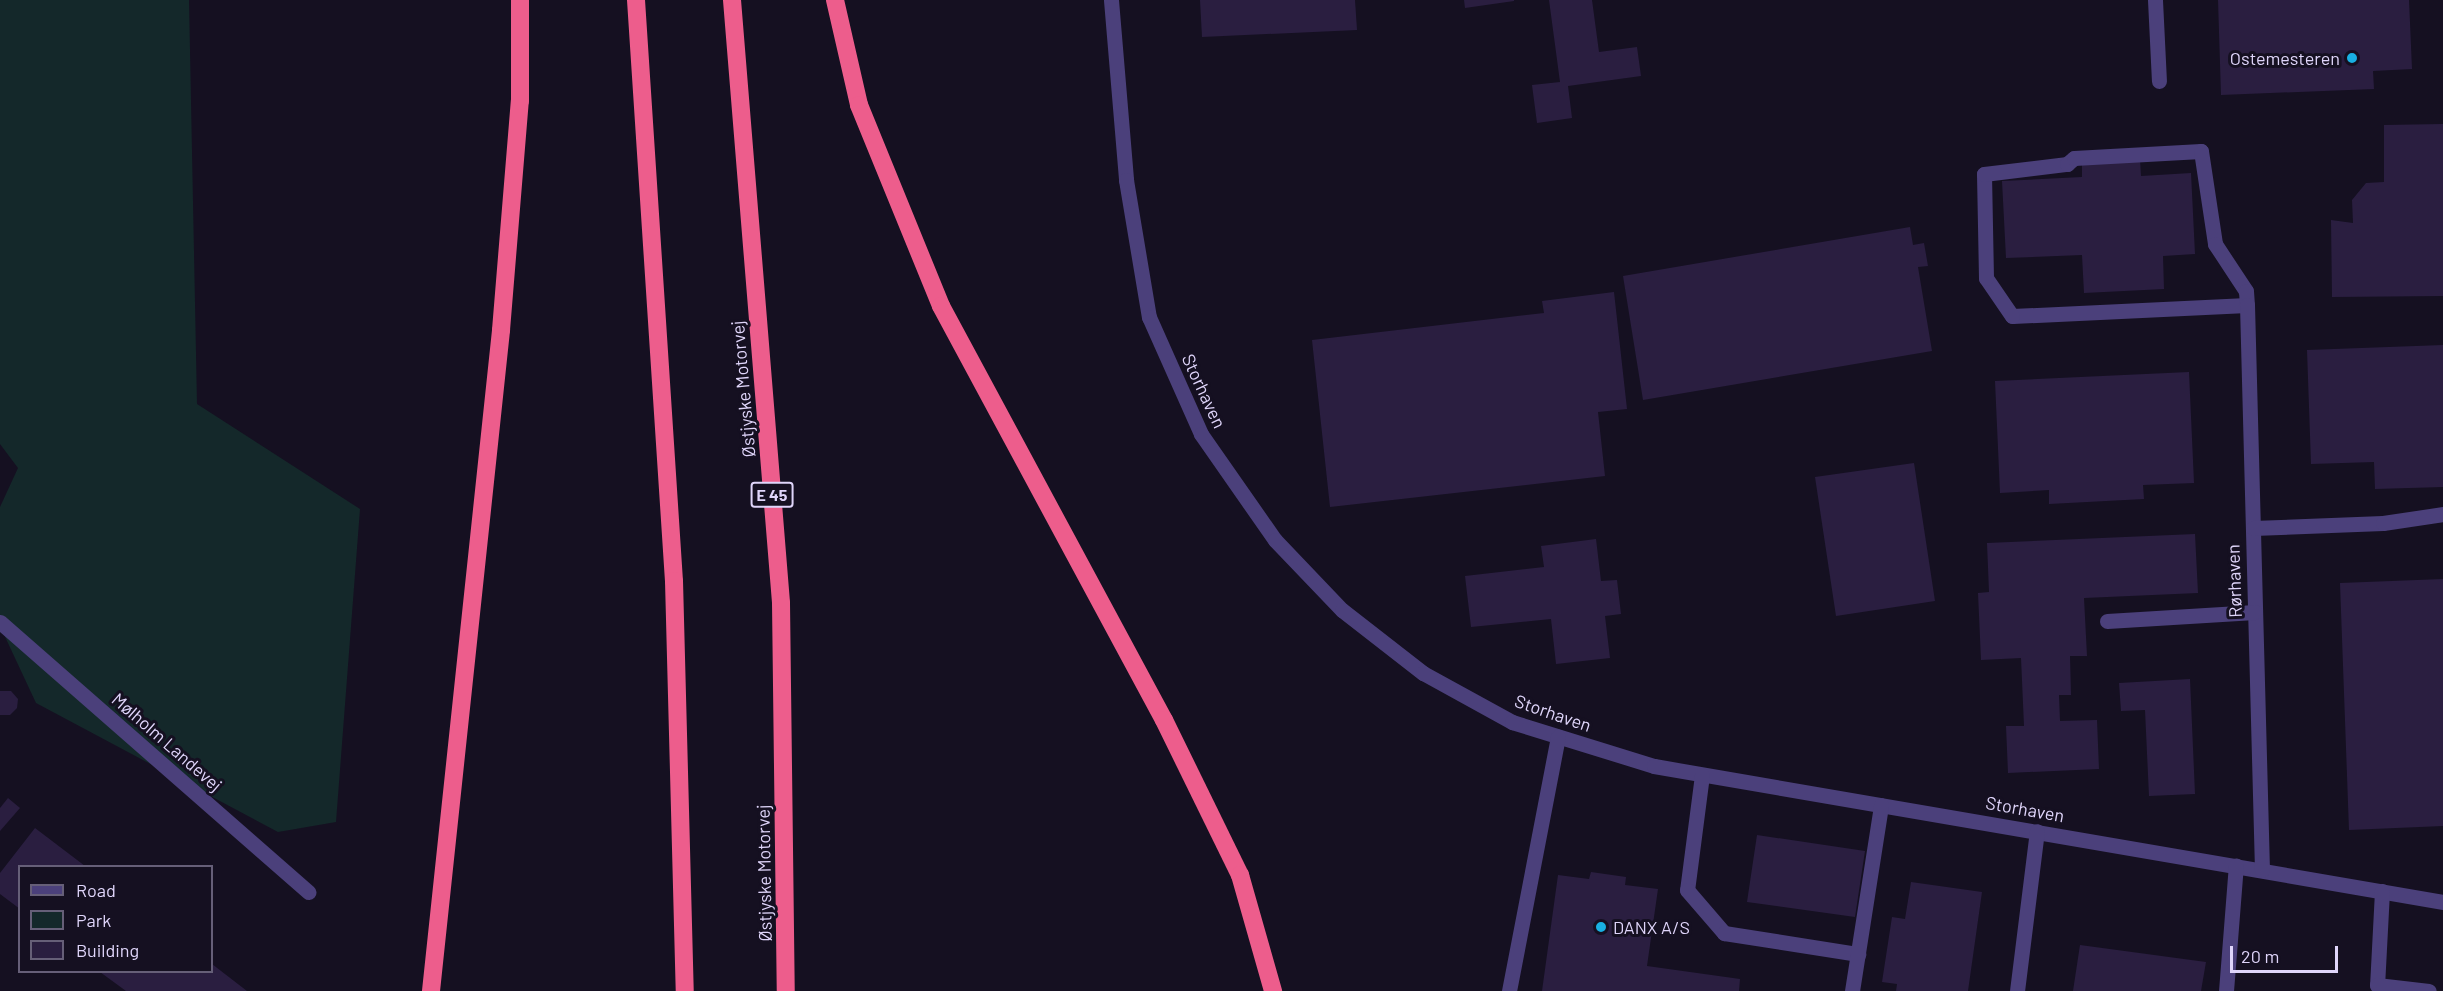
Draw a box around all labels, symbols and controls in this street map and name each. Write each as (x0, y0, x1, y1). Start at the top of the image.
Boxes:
place label: Ostemesteren (2230, 47, 2340, 69)
marker: Ostemesteren (2345, 51, 2359, 65)
street label: Østjyske Motorvej (726, 320, 760, 458)
street label: Storhaven (1177, 350, 1231, 432)
road number: E 45 (750, 482, 794, 508)
street label: Rørhaven (2222, 544, 2246, 618)
street label: Mølholm Landevej (107, 688, 227, 796)
street label: Storhaven (1512, 690, 1594, 736)
street label: Storhaven (1984, 791, 2066, 827)
street label: Østjyske Motorvej (752, 804, 776, 942)
legend (18, 865, 213, 973)
text: Road (76, 879, 116, 901)
text: Park (76, 909, 111, 931)
place label: DANX A/S (1613, 916, 1690, 938)
marker: DANX A/S (1594, 920, 1608, 934)
scale bar (2233, 934, 2341, 972)
text: Building (76, 939, 139, 961)
text: 20 m (2241, 945, 2279, 967)

